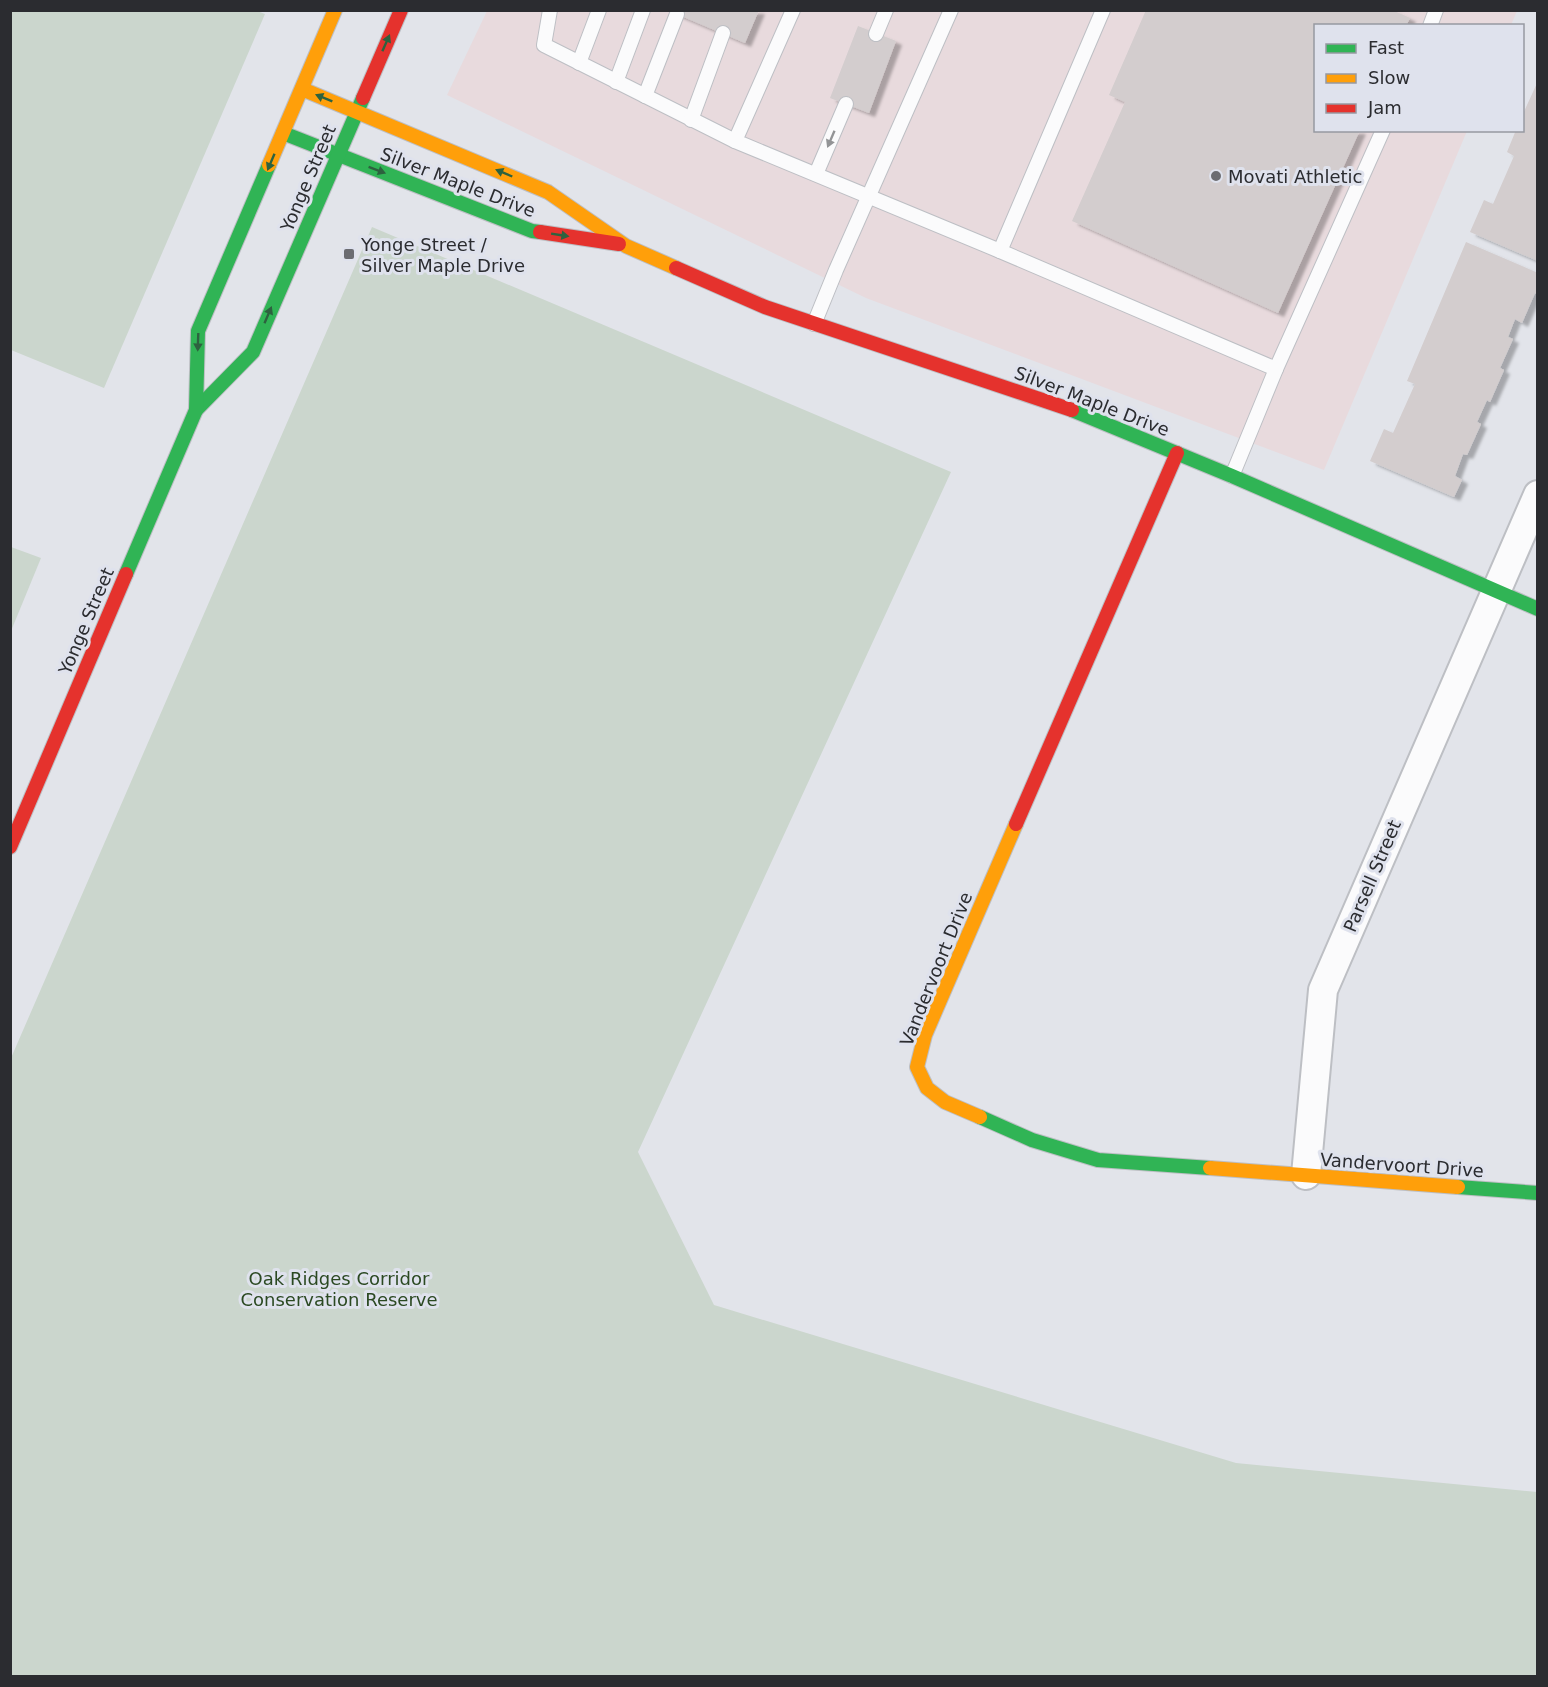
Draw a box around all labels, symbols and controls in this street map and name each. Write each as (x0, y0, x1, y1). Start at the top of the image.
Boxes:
legend (1314, 24, 1524, 132)
one-way arrow (382, 34, 391, 52)
text: Fast (1368, 37, 1404, 58)
text: Slow (1368, 67, 1410, 88)
one-way arrow (315, 93, 333, 103)
text: Jam (1367, 97, 1402, 118)
street label: Yonge Street (276, 121, 340, 235)
one-way arrow (826, 130, 835, 148)
street label: Silver Maple Drive (378, 143, 538, 221)
one-way arrow (266, 153, 275, 171)
one-way arrow (368, 165, 386, 175)
place label: Movati Athletic (1228, 166, 1363, 187)
one-way arrow (495, 168, 513, 177)
marker: Movati Athletic (1209, 169, 1223, 183)
one-way arrow (550, 231, 569, 240)
place label: Yonge Street / Silver Maple Drive (360, 234, 525, 276)
marker: Yonge Street / Silver Maple Drive (342, 247, 356, 261)
one-way arrow (264, 306, 273, 323)
one-way arrow (193, 332, 202, 351)
street label: Silver Maple Drive (1012, 362, 1172, 440)
street label: Yonge Street (54, 564, 118, 678)
street label: Parsell Street (1339, 817, 1405, 935)
street label: Vandervoort Drive (896, 889, 976, 1049)
street label: Vandervoort Drive (1319, 1149, 1485, 1181)
park label: Oak Ridges Corridor Conservation Reserve (240, 1268, 438, 1310)

